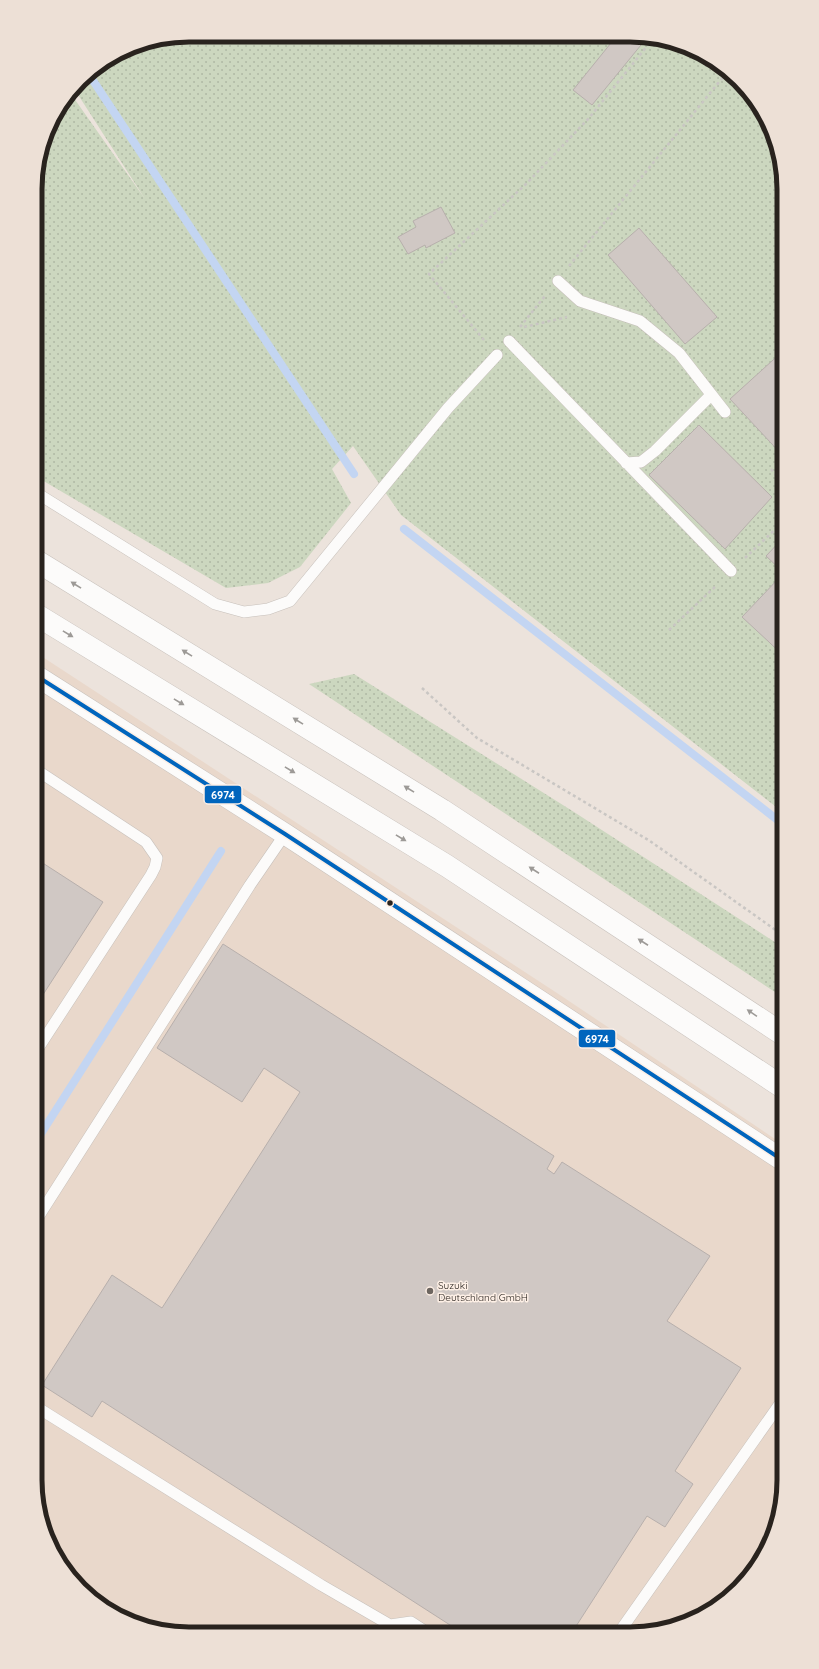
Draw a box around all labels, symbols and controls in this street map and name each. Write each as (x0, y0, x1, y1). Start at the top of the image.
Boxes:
one-way arrow (71, 581, 81, 589)
one-way arrow (63, 631, 74, 638)
one-way arrow (181, 650, 193, 657)
one-way arrow (174, 698, 184, 706)
one-way arrow (292, 718, 304, 725)
one-way arrow (285, 766, 295, 774)
line badge: 6974 (204, 785, 242, 804)
one-way arrow (403, 786, 415, 793)
text: 6974 (211, 788, 236, 802)
one-way arrow (395, 834, 407, 841)
one-way arrow (529, 866, 539, 874)
unlabelled marker (385, 898, 395, 908)
one-way arrow (637, 938, 649, 945)
one-way arrow (746, 1009, 757, 1017)
line badge: 6974 (578, 1029, 616, 1048)
text: 6974 (585, 1032, 610, 1046)
place label: Suzuki Deutschland GmbH (438, 1279, 528, 1304)
marker: Suzuki Deutschland GmbH (425, 1286, 435, 1296)

